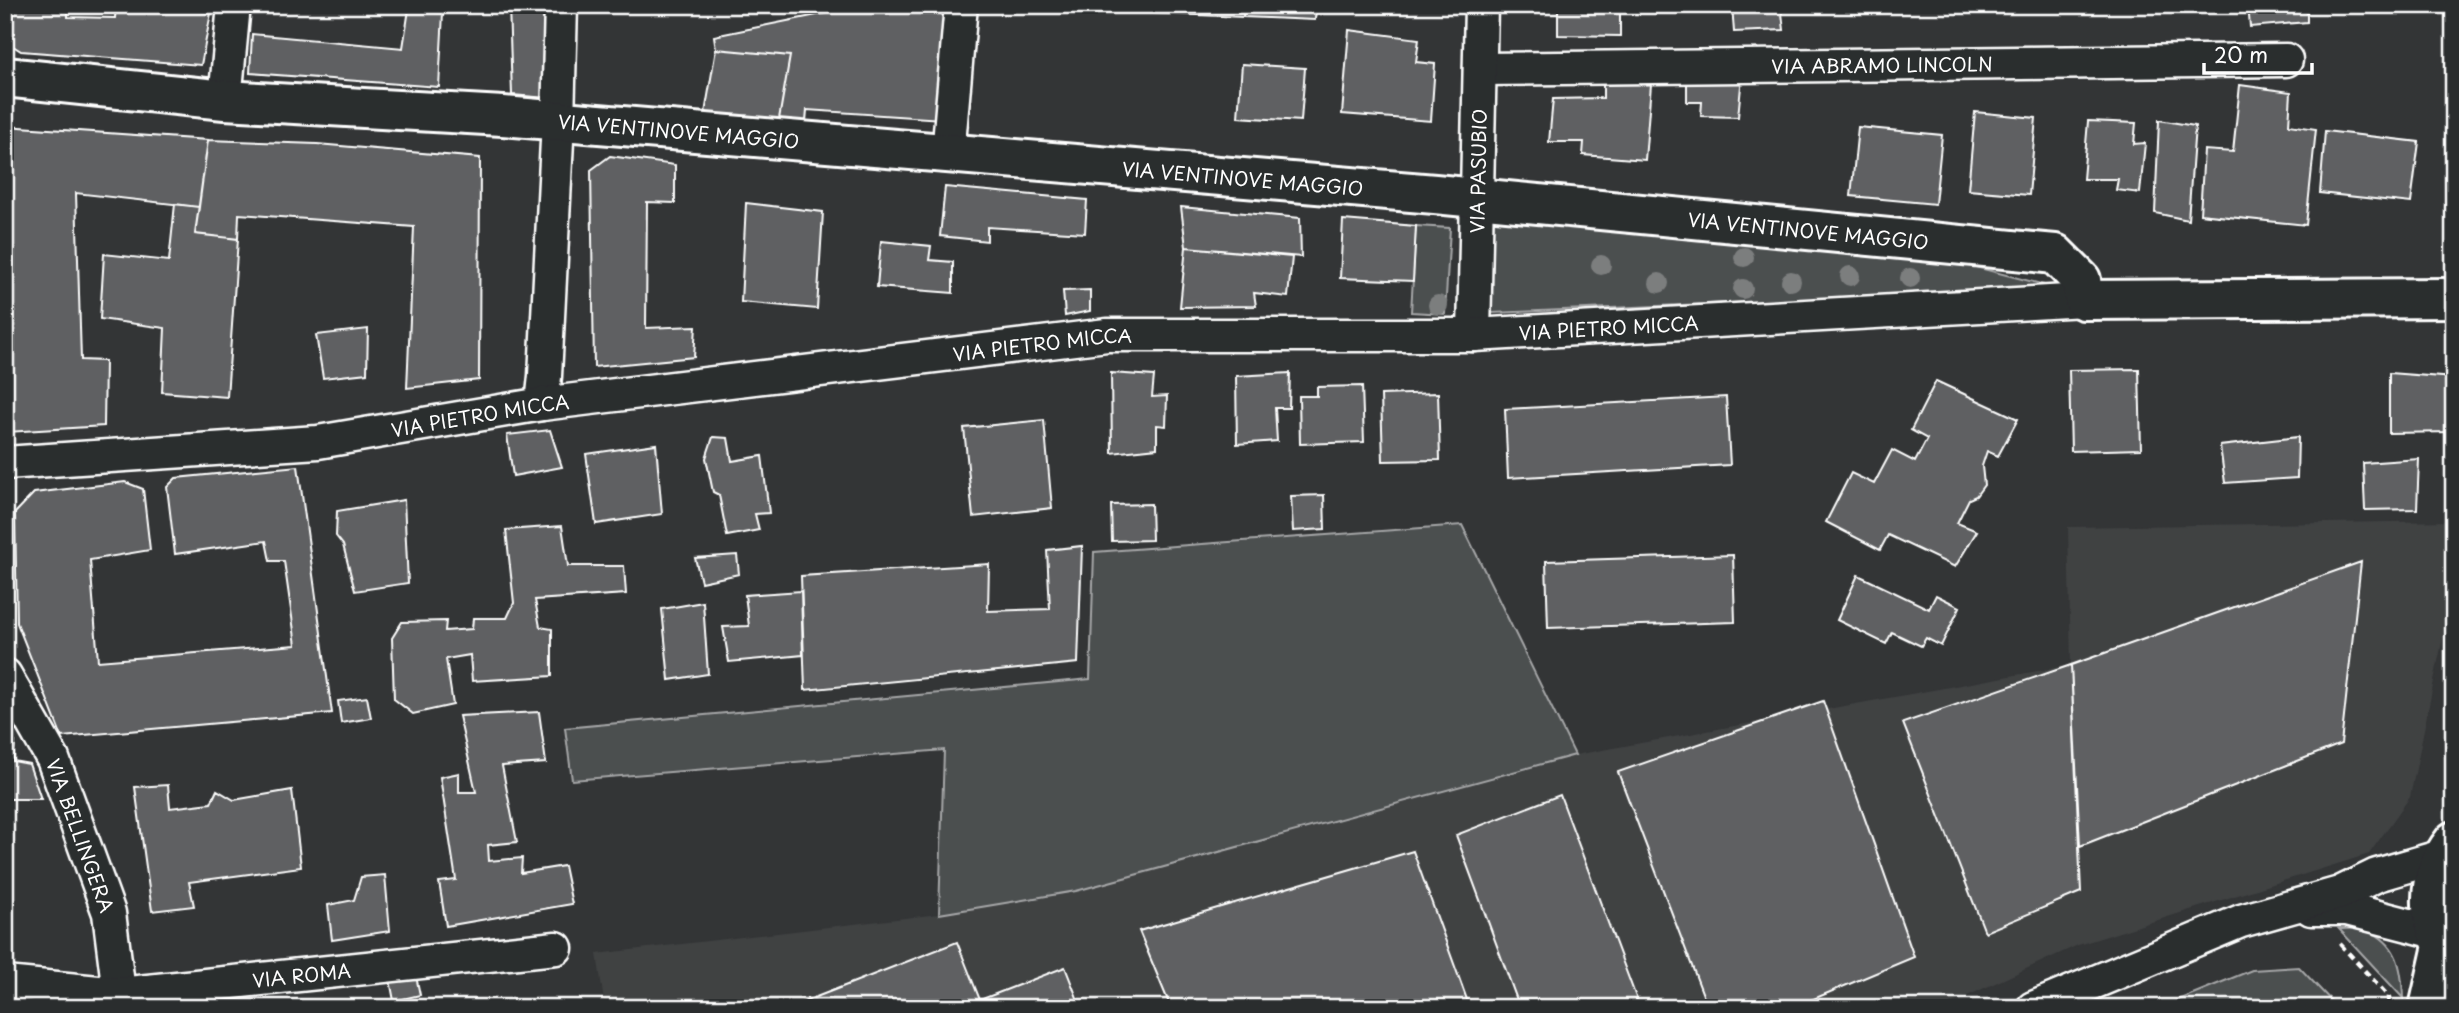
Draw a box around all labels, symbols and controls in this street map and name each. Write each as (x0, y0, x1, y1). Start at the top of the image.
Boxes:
scale bar (2204, 32, 2312, 76)
text: 20 m (2214, 38, 2268, 70)
street label: VIA ABRAMO LINCOLN (1771, 49, 1993, 80)
street label: VIA VENTINOVE MAGGIO (557, 107, 800, 155)
street label: VIA PASUBIO (1462, 108, 1493, 234)
street label: VIA VENTINOVE MAGGIO (1121, 154, 1364, 202)
street label: VIA VENTINOVE MAGGIO (1687, 205, 1930, 256)
street label: VIA PIETRO MICCA (1518, 308, 1699, 346)
street label: VIA PIETRO MICCA (951, 321, 1132, 368)
street label: VIA PIETRO MICCA (389, 387, 571, 443)
street label: VIA BELLINGERA (40, 755, 122, 916)
street label: VIA ROMA (251, 956, 352, 994)

